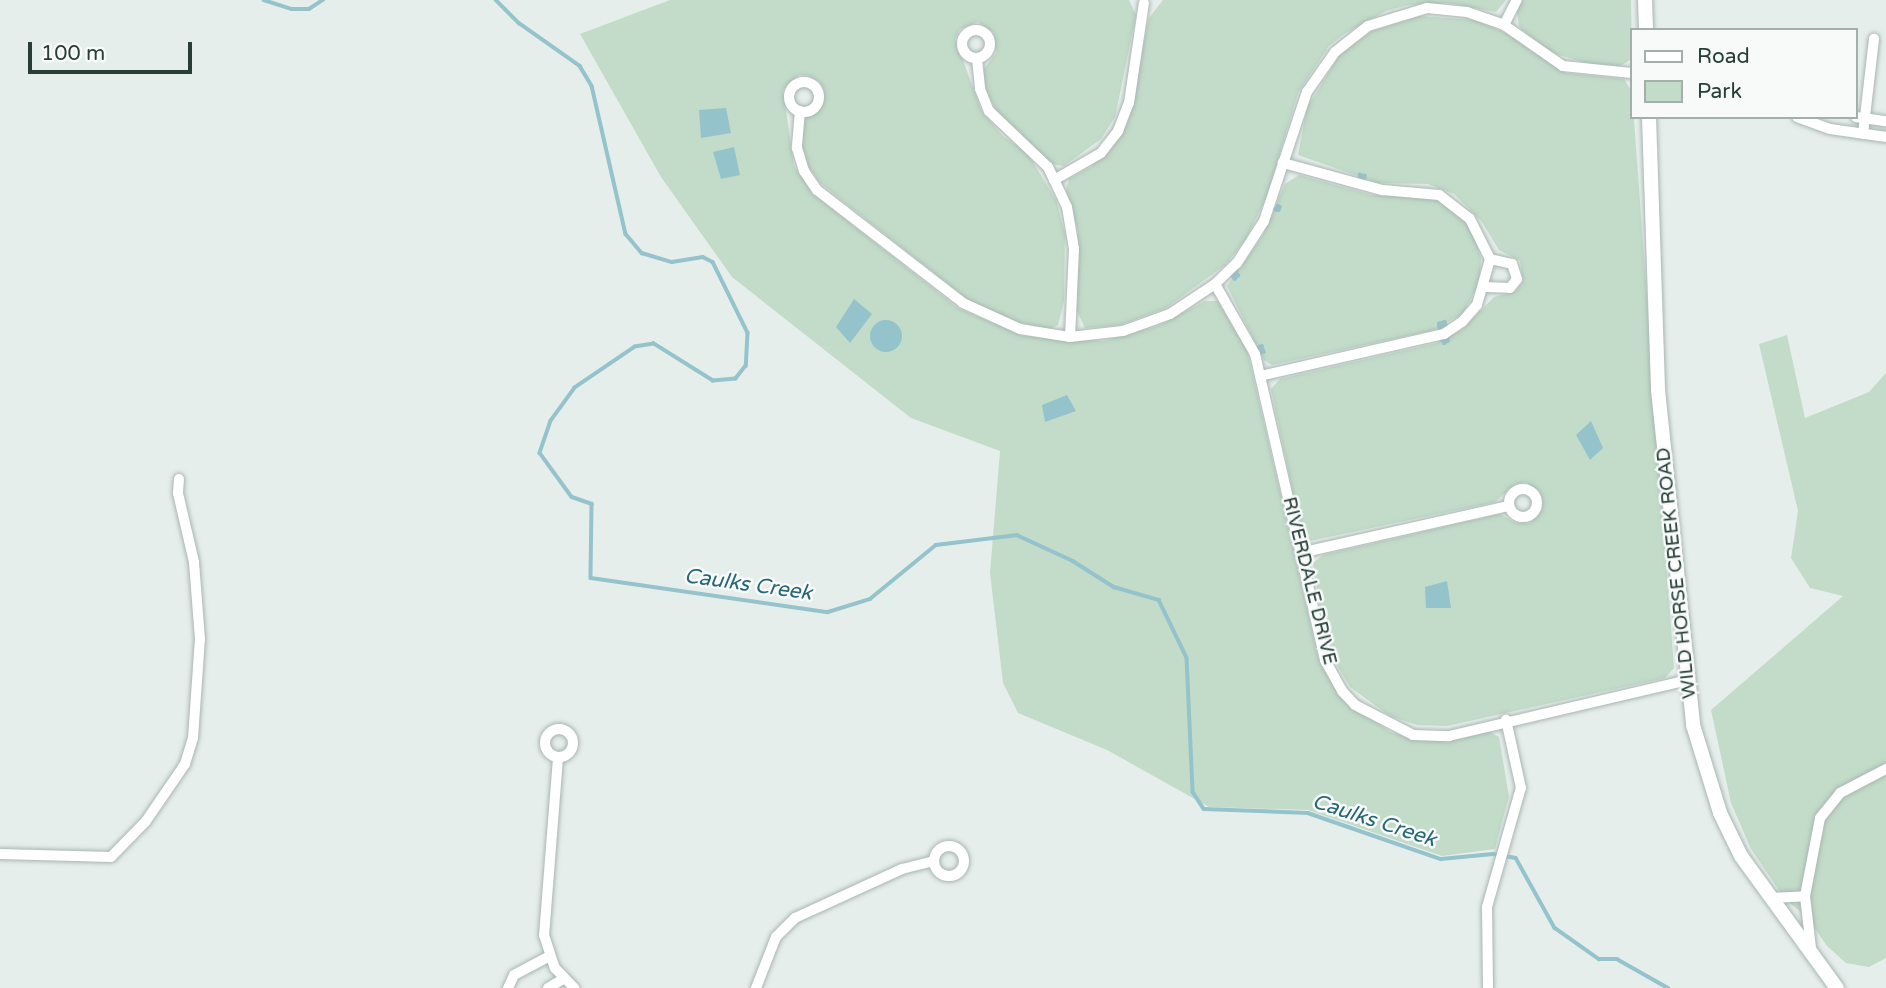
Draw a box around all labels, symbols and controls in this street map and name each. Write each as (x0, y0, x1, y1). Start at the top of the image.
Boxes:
scale bar (32, 28, 196, 72)
legend (1630, 28, 1858, 119)
text: 100 m (41, 41, 105, 66)
text: Road (1697, 44, 1750, 69)
text: Park (1697, 79, 1742, 104)
street label: WILD HORSE CREEK ROAD (1652, 446, 1702, 700)
street label: RIVERDALE DRIVE (1277, 495, 1341, 667)
water label: Caulks Creek (683, 564, 813, 606)
water label: Caulks Creek (1309, 789, 1439, 853)

